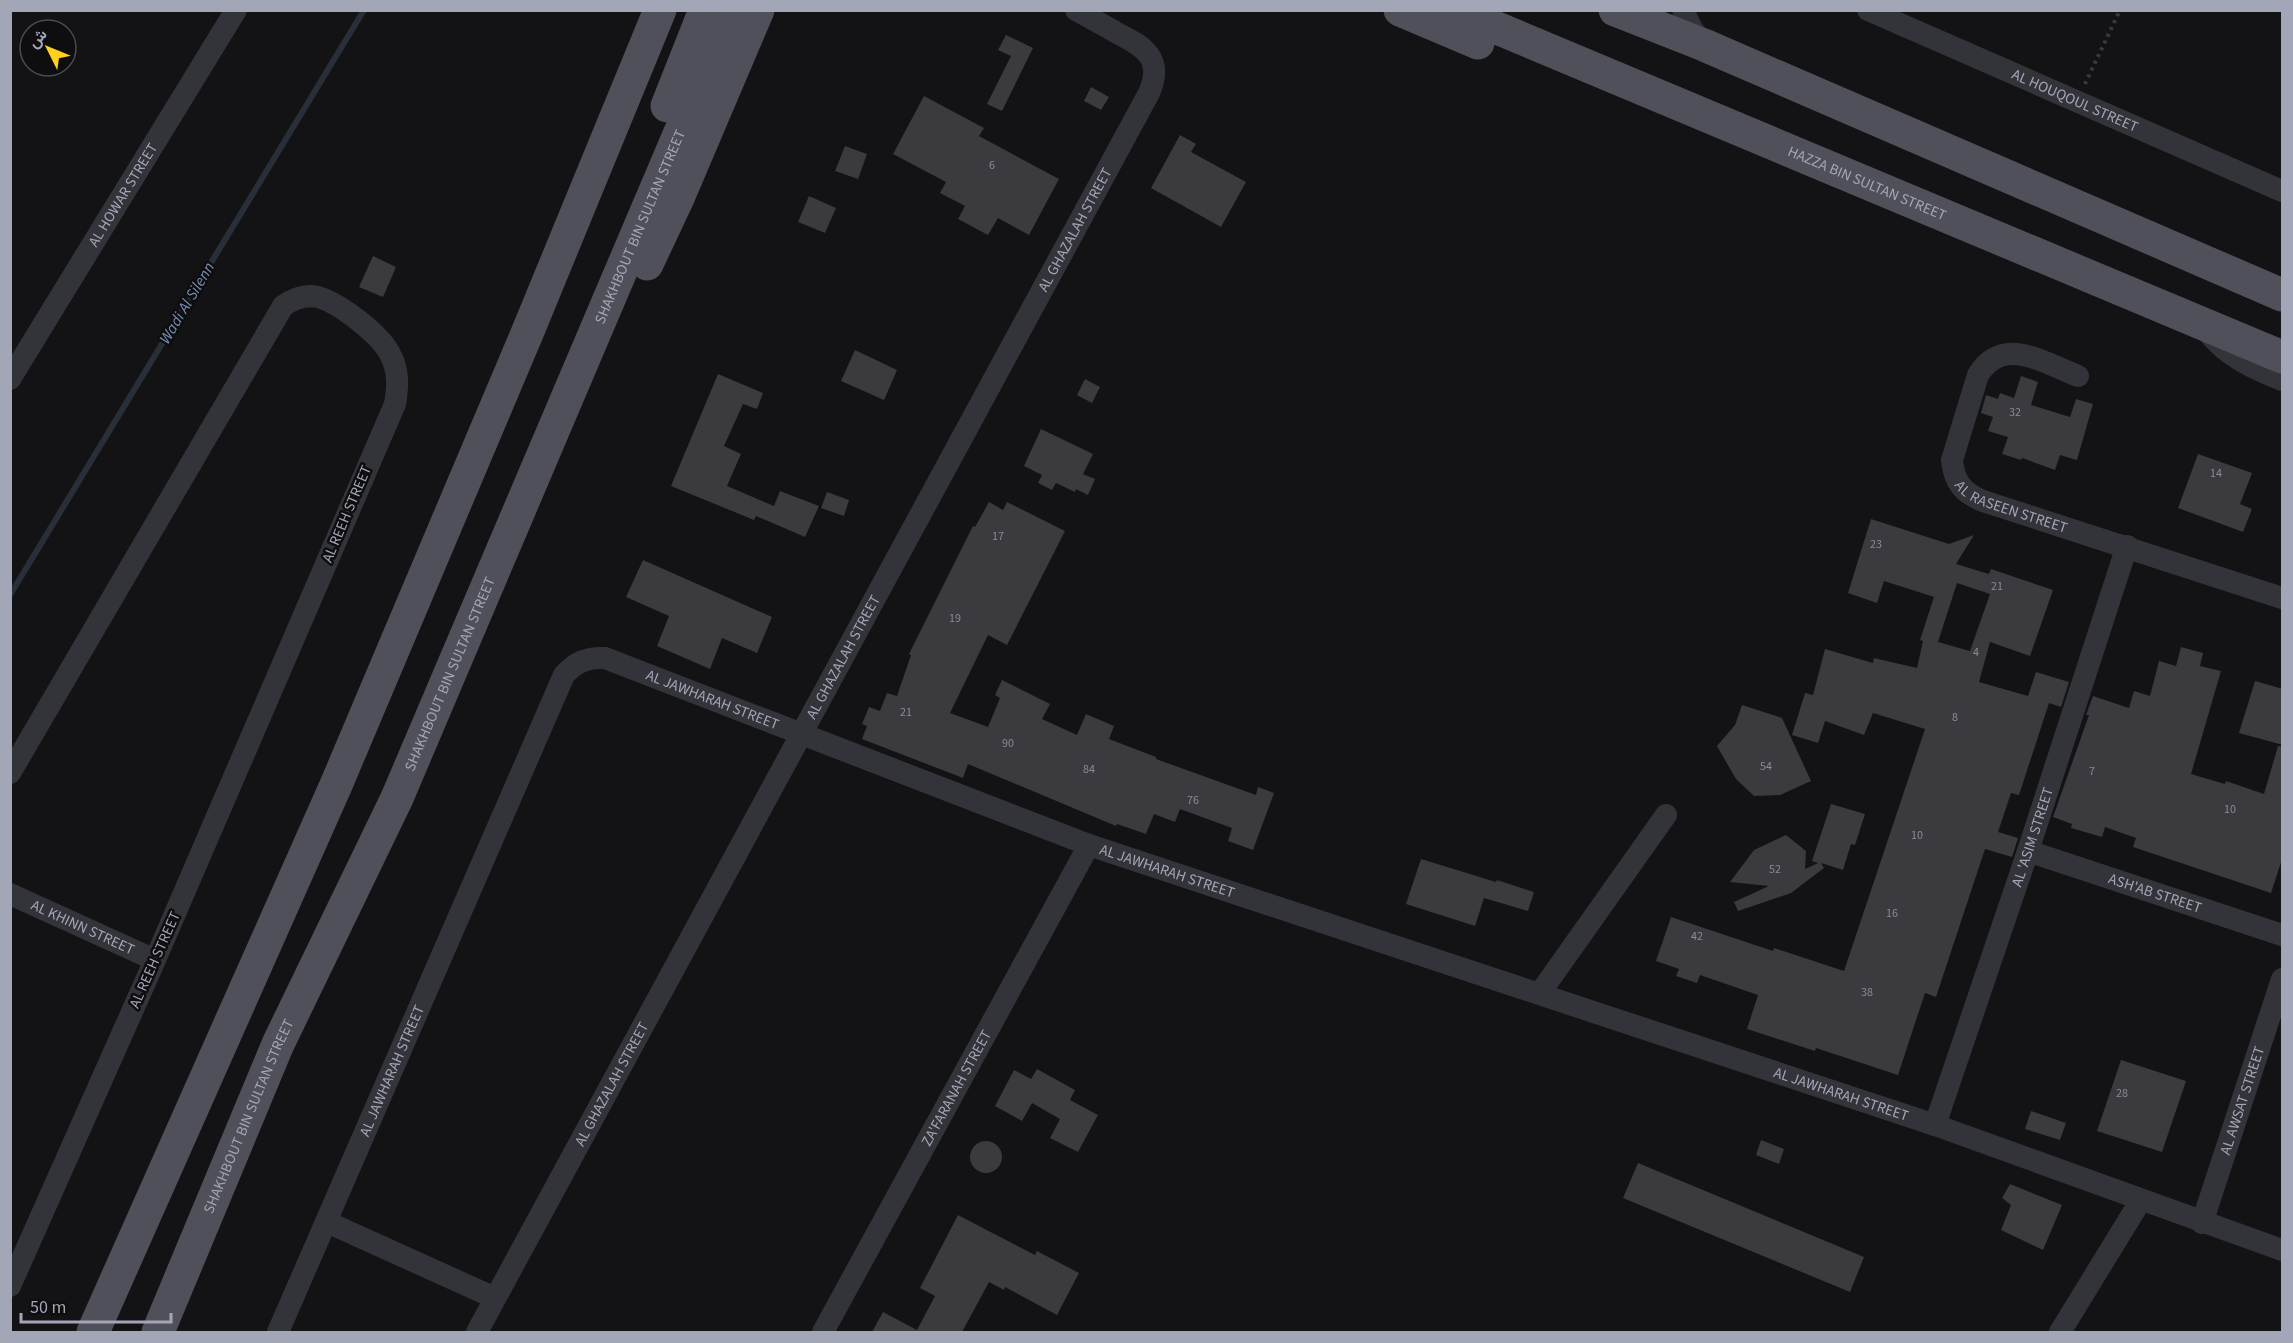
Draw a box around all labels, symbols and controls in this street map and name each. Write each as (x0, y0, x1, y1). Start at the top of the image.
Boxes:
north arrow (18, 18, 78, 78)
text: ش (23, 24, 52, 53)
street label: AL HOUQOUL STREET (2009, 64, 2142, 137)
street label: SHAKHBOUT BIN SULTAN STREET (589, 126, 690, 327)
street label: AL HOWAR STREET (83, 139, 163, 251)
street label: HAZZA BIN SULTAN STREET (1785, 141, 1950, 226)
house number: 6 (989, 157, 995, 174)
street label: AL GHAZALAH STREET (1033, 164, 1117, 295)
water label: Wadi Al Silenn (154, 258, 220, 348)
house number: 32 (2009, 404, 2021, 421)
street label: AL REEH STREET (317, 462, 377, 566)
house number: 14 (2210, 465, 2222, 482)
street label: AL RASEEN STREET (1950, 476, 2070, 538)
house number: 17 (992, 528, 1004, 545)
house number: 23 (1870, 536, 1882, 553)
street label: SHAKHBOUT BIN SULTAN STREET (399, 574, 500, 774)
house number: 21 (1991, 578, 2003, 595)
street label: AL GHAZALAH STREET (801, 591, 885, 723)
house number: 19 (949, 610, 961, 627)
house number: 4 (1973, 644, 1979, 661)
street label: AL JAWHARAH STREET (643, 664, 782, 735)
house number: 21 (900, 704, 912, 721)
house number: 8 (1952, 709, 1958, 726)
house number: 90 (1002, 735, 1014, 752)
house number: 54 (1760, 758, 1772, 775)
house number: 84 (1083, 761, 1095, 778)
house number: 7 (2089, 763, 2095, 780)
street label: AL 'ASIM STREET (2006, 785, 2059, 890)
house number: 76 (1187, 792, 1199, 809)
house number: 10 (2224, 801, 2236, 818)
house number: 10 (1911, 827, 1923, 844)
street label: AL JAWHARAH STREET (1097, 839, 1238, 903)
house number: 52 (1769, 861, 1781, 878)
street label: ASH'AB STREET (2106, 868, 2205, 918)
street label: AL KHINN STREET (28, 894, 138, 960)
house number: 16 (1886, 905, 1898, 922)
street label: AL REEH STREET (124, 908, 186, 1012)
house number: 42 (1691, 928, 1703, 945)
house number: 38 (1861, 984, 1873, 1001)
street label: AL JAWHARAH STREET (354, 1002, 430, 1140)
street label: SHAKHBOUT BIN SULTAN STREET (198, 1015, 299, 1217)
street label: AL GHAZALAH STREET (569, 1018, 654, 1150)
street label: ZA'FARANAH STREET (916, 1026, 997, 1150)
street label: AL AWSAT STREET (2215, 1044, 2270, 1157)
street label: AL JAWHARAH STREET (1771, 1062, 1912, 1126)
house number: 28 (2116, 1085, 2128, 1102)
scale bar (21, 1286, 171, 1324)
text: 50 m (30, 1295, 66, 1320)

